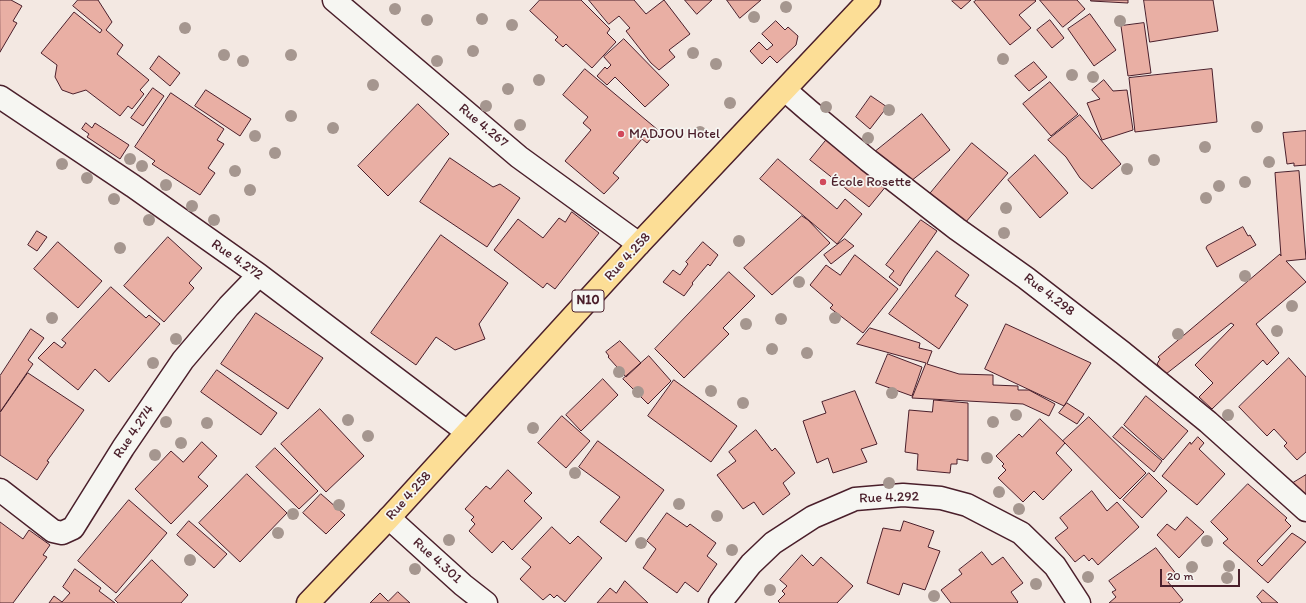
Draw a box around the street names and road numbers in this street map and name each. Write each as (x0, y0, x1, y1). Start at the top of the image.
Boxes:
street label: Rue 4.267 (455, 100, 511, 152)
street label: Rue 4.258 (601, 229, 655, 285)
street label: Rue 4.272 (208, 236, 266, 284)
street label: Rue 4.298 (1020, 270, 1078, 320)
road number: N10 (572, 290, 604, 312)
street label: Rue 4.274 (110, 402, 158, 462)
street label: Rue 4.258 (383, 468, 435, 524)
street label: Rue 4.292 (859, 489, 919, 507)
street label: Rue 4.301 (409, 534, 465, 588)

